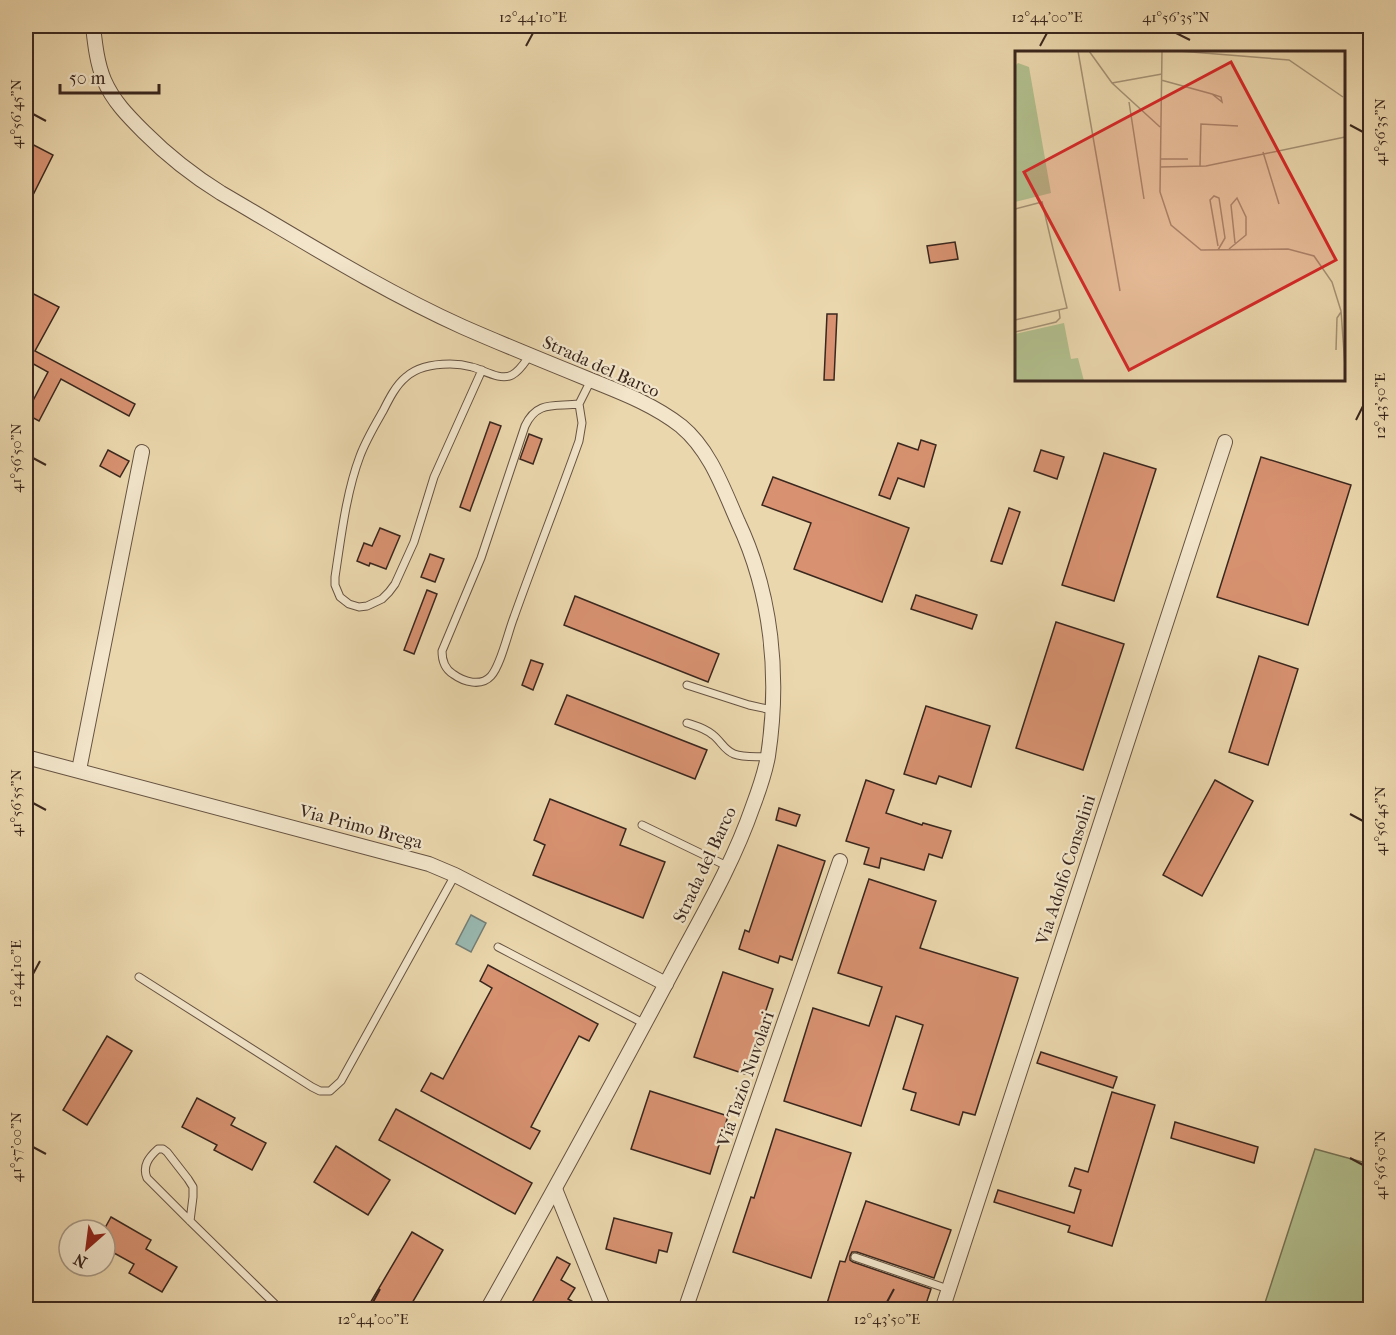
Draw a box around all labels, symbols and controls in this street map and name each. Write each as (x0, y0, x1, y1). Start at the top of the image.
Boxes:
text: 12°44'10"E (499, 8, 567, 26)
text: 12°44'00"E (1011, 8, 1083, 26)
text: 41°56'35"N (1142, 8, 1210, 26)
inset map (1015, 51, 1345, 381)
scale bar (60, 57, 159, 95)
text: 50 m (69, 68, 106, 89)
text: 41°56'45"N (7, 79, 25, 149)
text: 41°56'35"N (1371, 98, 1389, 166)
street label: Strada del Barco (539, 332, 663, 402)
text: 12°43'50"E (1371, 373, 1389, 439)
text: 41°56'50"N (7, 423, 25, 493)
text: 41°56'55"N (7, 769, 25, 837)
text: 41°56'45"N (1371, 786, 1389, 856)
street label: Via Adolfo Consolini (1032, 792, 1100, 949)
street label: Via Primo Brega (296, 800, 426, 854)
street label: Strada del Barco (669, 804, 741, 926)
text: 12°44'10"E (7, 940, 25, 1008)
street label: Via Tazio Nuvolari (713, 1008, 779, 1150)
text: 41°57'00"N (7, 1111, 25, 1182)
text: 41°56'50"N (1371, 1130, 1389, 1200)
north arrow (57, 1218, 117, 1278)
text: N (70, 1249, 90, 1272)
text: 12°44'00"E (337, 1310, 409, 1328)
text: 12°43'50"E (854, 1310, 920, 1328)

